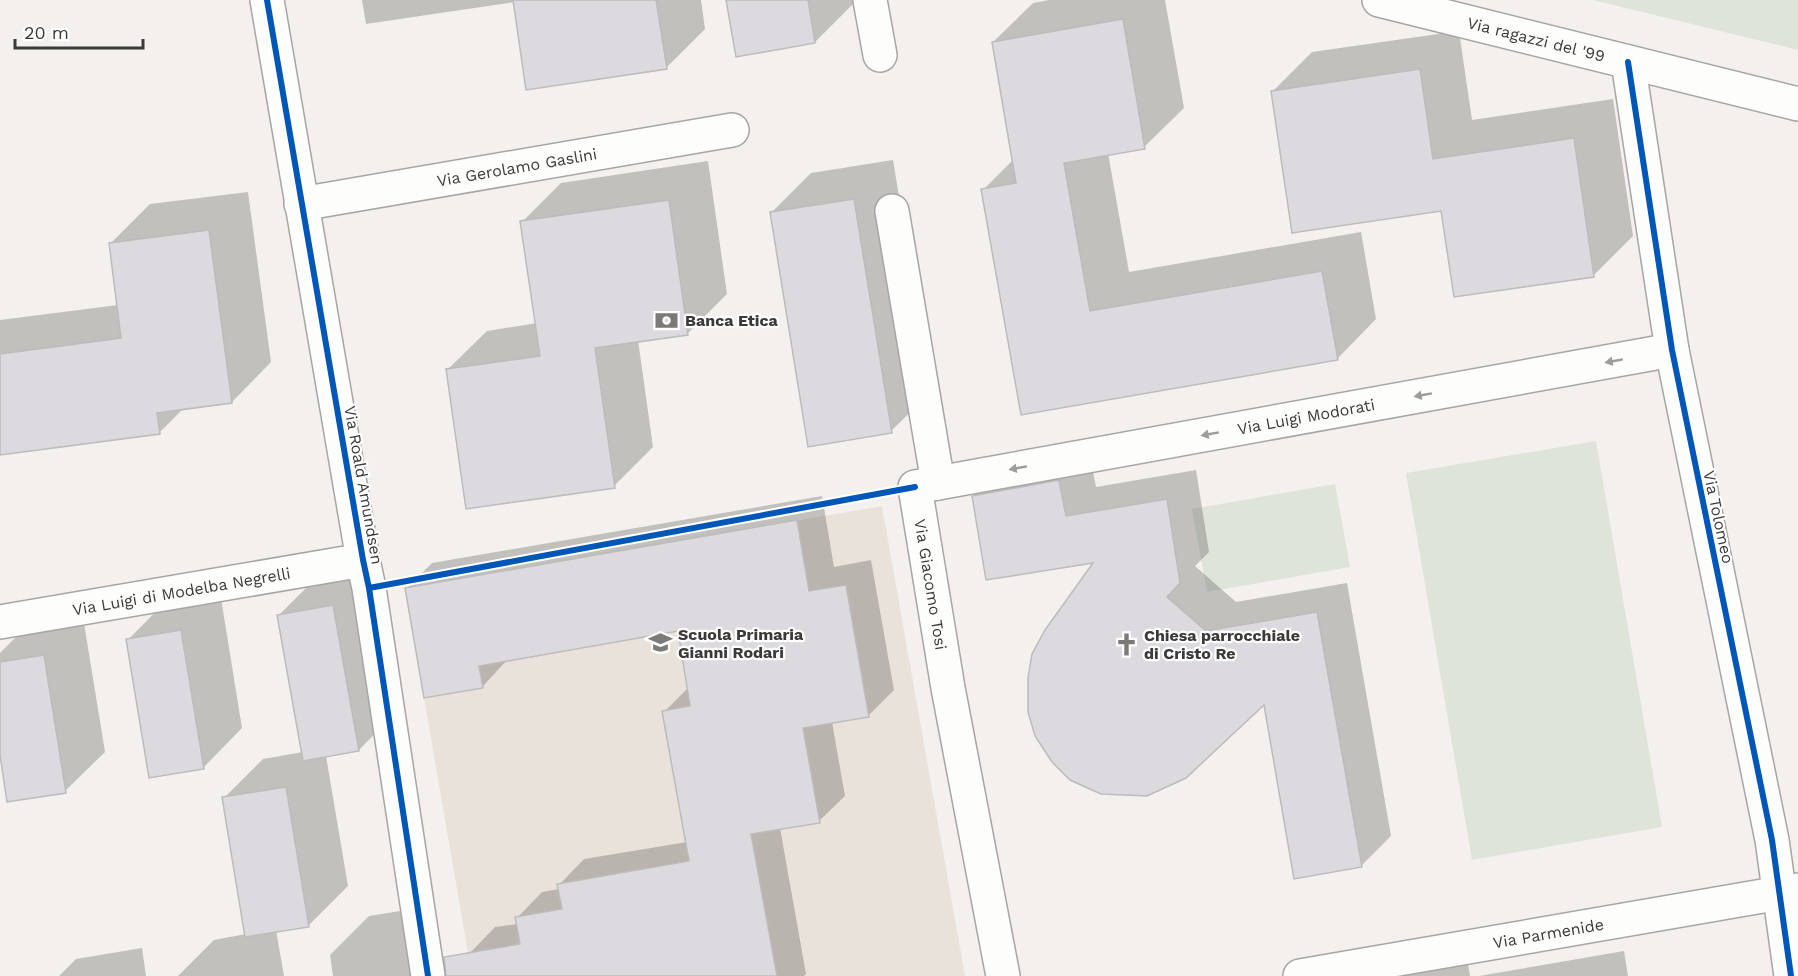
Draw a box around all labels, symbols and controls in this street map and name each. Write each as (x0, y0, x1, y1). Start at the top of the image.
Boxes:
scale bar (15, 12, 142, 50)
street label: Via ragazzi del '99 (1465, 13, 1607, 66)
text: 20 m (24, 22, 69, 43)
street label: Via Gerolamo Gaslini (435, 144, 598, 191)
bank icon: Banca Etica (654, 307, 680, 333)
place label: Banca Etica (685, 311, 779, 330)
one-way arrow (1605, 357, 1624, 366)
one-way arrow (1413, 391, 1432, 400)
street label: Via Luigi Modorati (1236, 395, 1376, 439)
street label: Via Roald Amundsen (340, 404, 387, 566)
one-way arrow (1200, 429, 1219, 438)
one-way arrow (1008, 464, 1027, 473)
street label: Via Tolomeo (1699, 469, 1738, 565)
street label: Via Giacomo Tosi (910, 518, 951, 651)
street label: Via Luigi di Modelba Negrelli (71, 564, 292, 619)
place label: Scuola Primaria Gianni Rodari (678, 625, 804, 662)
place label: Chiesa parrocchiale di Cristo Re (1144, 626, 1300, 663)
school or university icon: Scuola Primaria Gianni Rodari (647, 630, 673, 656)
church icon: Chiesa parrocchiale di Cristo Re (1113, 631, 1139, 657)
street label: Via Parmenide (1492, 915, 1605, 953)

